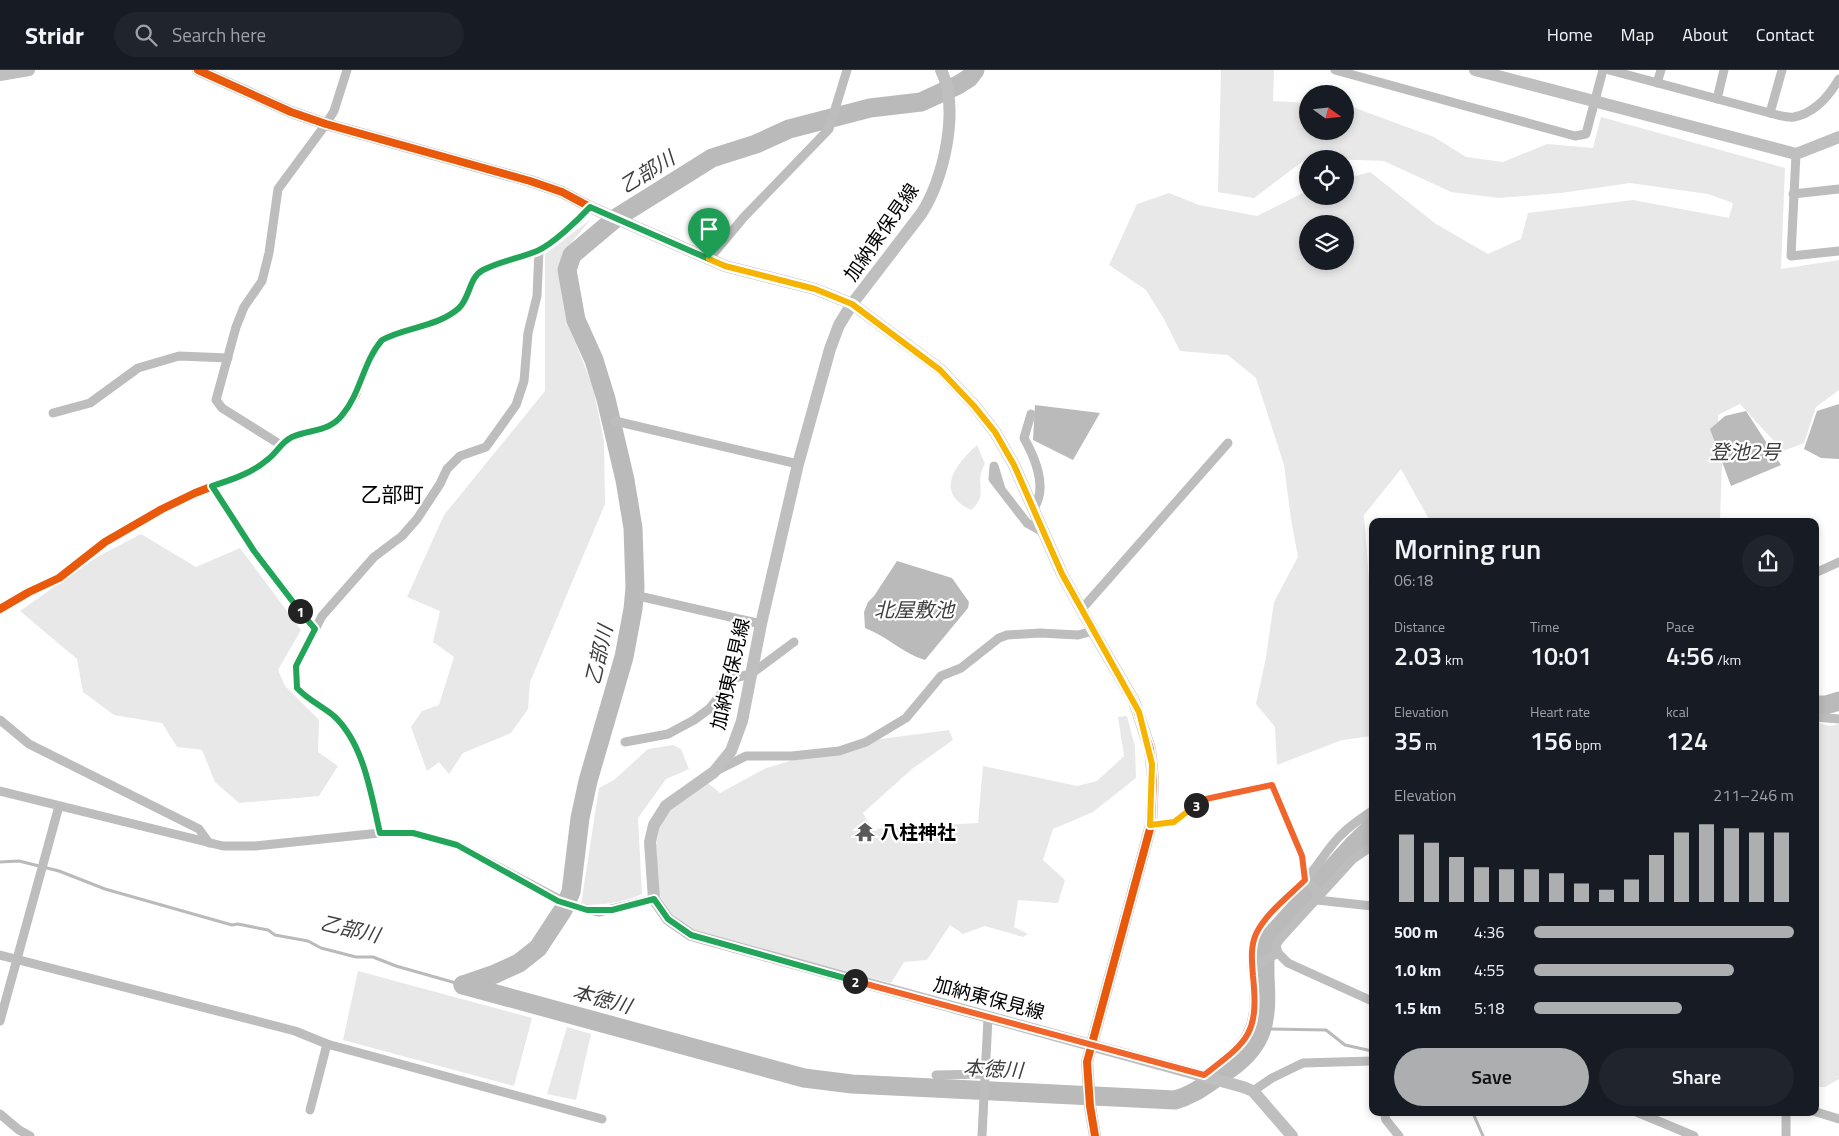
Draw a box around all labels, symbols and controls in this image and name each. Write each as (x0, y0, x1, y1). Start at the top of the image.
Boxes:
search box (114, 12, 464, 57)
text: Stridr (25, 17, 84, 53)
text: Search here (172, 20, 266, 49)
icon: search (132, 21, 160, 49)
text: Home (1547, 21, 1593, 48)
text: Map (1621, 21, 1654, 48)
text: About (1682, 21, 1728, 48)
text: Contact (1756, 21, 1814, 48)
north arrow (1299, 85, 1354, 140)
map controls (1299, 85, 1354, 270)
water label: 乙部川 (613, 141, 682, 201)
button: locate (1299, 150, 1354, 205)
street label: 加納東保見線 (836, 177, 925, 287)
pin (688, 208, 730, 259)
icon: arrive (695, 215, 723, 243)
button: layers (1299, 215, 1354, 270)
water label: 登池2号 (1709, 436, 1783, 467)
district label: 乙部町 (361, 478, 424, 510)
text: Morning run (1394, 527, 1541, 570)
button: share (1742, 535, 1794, 587)
text: 06:18 (1394, 568, 1433, 592)
water label: 北屋敷池 (874, 594, 956, 625)
pin: 1 (288, 598, 312, 624)
text: 1 (297, 601, 304, 622)
street label: 加納東保見線 (703, 615, 756, 733)
text: Distance (1394, 616, 1445, 637)
text: Time (1530, 616, 1559, 637)
text: Pace (1666, 616, 1694, 637)
water label: 乙部川 (577, 620, 621, 688)
text: 2.03 (1394, 637, 1442, 675)
text: 10:01 (1530, 637, 1592, 675)
text: 4:56 (1666, 637, 1714, 675)
text: km (1442, 649, 1463, 670)
text: /km (1714, 649, 1741, 670)
text: Elevation (1394, 701, 1448, 722)
text: Heart rate (1530, 701, 1590, 722)
text: kcal (1666, 701, 1689, 722)
text: 35 (1394, 722, 1422, 760)
text: 156 (1530, 722, 1572, 760)
text: 124 (1666, 722, 1708, 760)
text: m (1422, 734, 1437, 755)
text: bpm (1572, 734, 1602, 755)
text: Elevation (1394, 783, 1456, 807)
text: 211–246 m (1713, 783, 1794, 807)
pin: 3 (1184, 792, 1208, 818)
text: 3 (1193, 795, 1200, 816)
place label: 八柱神社 (880, 817, 956, 846)
temple icon: 八柱神社 (854, 821, 876, 843)
water label: 乙部川 (317, 907, 385, 951)
text: 500 m (1394, 920, 1438, 944)
text: 4:36 (1474, 920, 1504, 944)
text: 1.0 km (1394, 958, 1441, 982)
text: 4:55 (1474, 958, 1504, 982)
pin: 2 (842, 968, 868, 994)
street label: 加納東保見線 (930, 969, 1048, 1026)
text: 2 (852, 971, 859, 992)
water label: 本徳川 (569, 976, 637, 1022)
text: 1.5 km (1394, 996, 1441, 1020)
text: 5:18 (1474, 996, 1504, 1020)
button: Save (1394, 1048, 1589, 1106)
button: Share (1599, 1048, 1794, 1106)
water label: 本徳川 (962, 1051, 1026, 1086)

